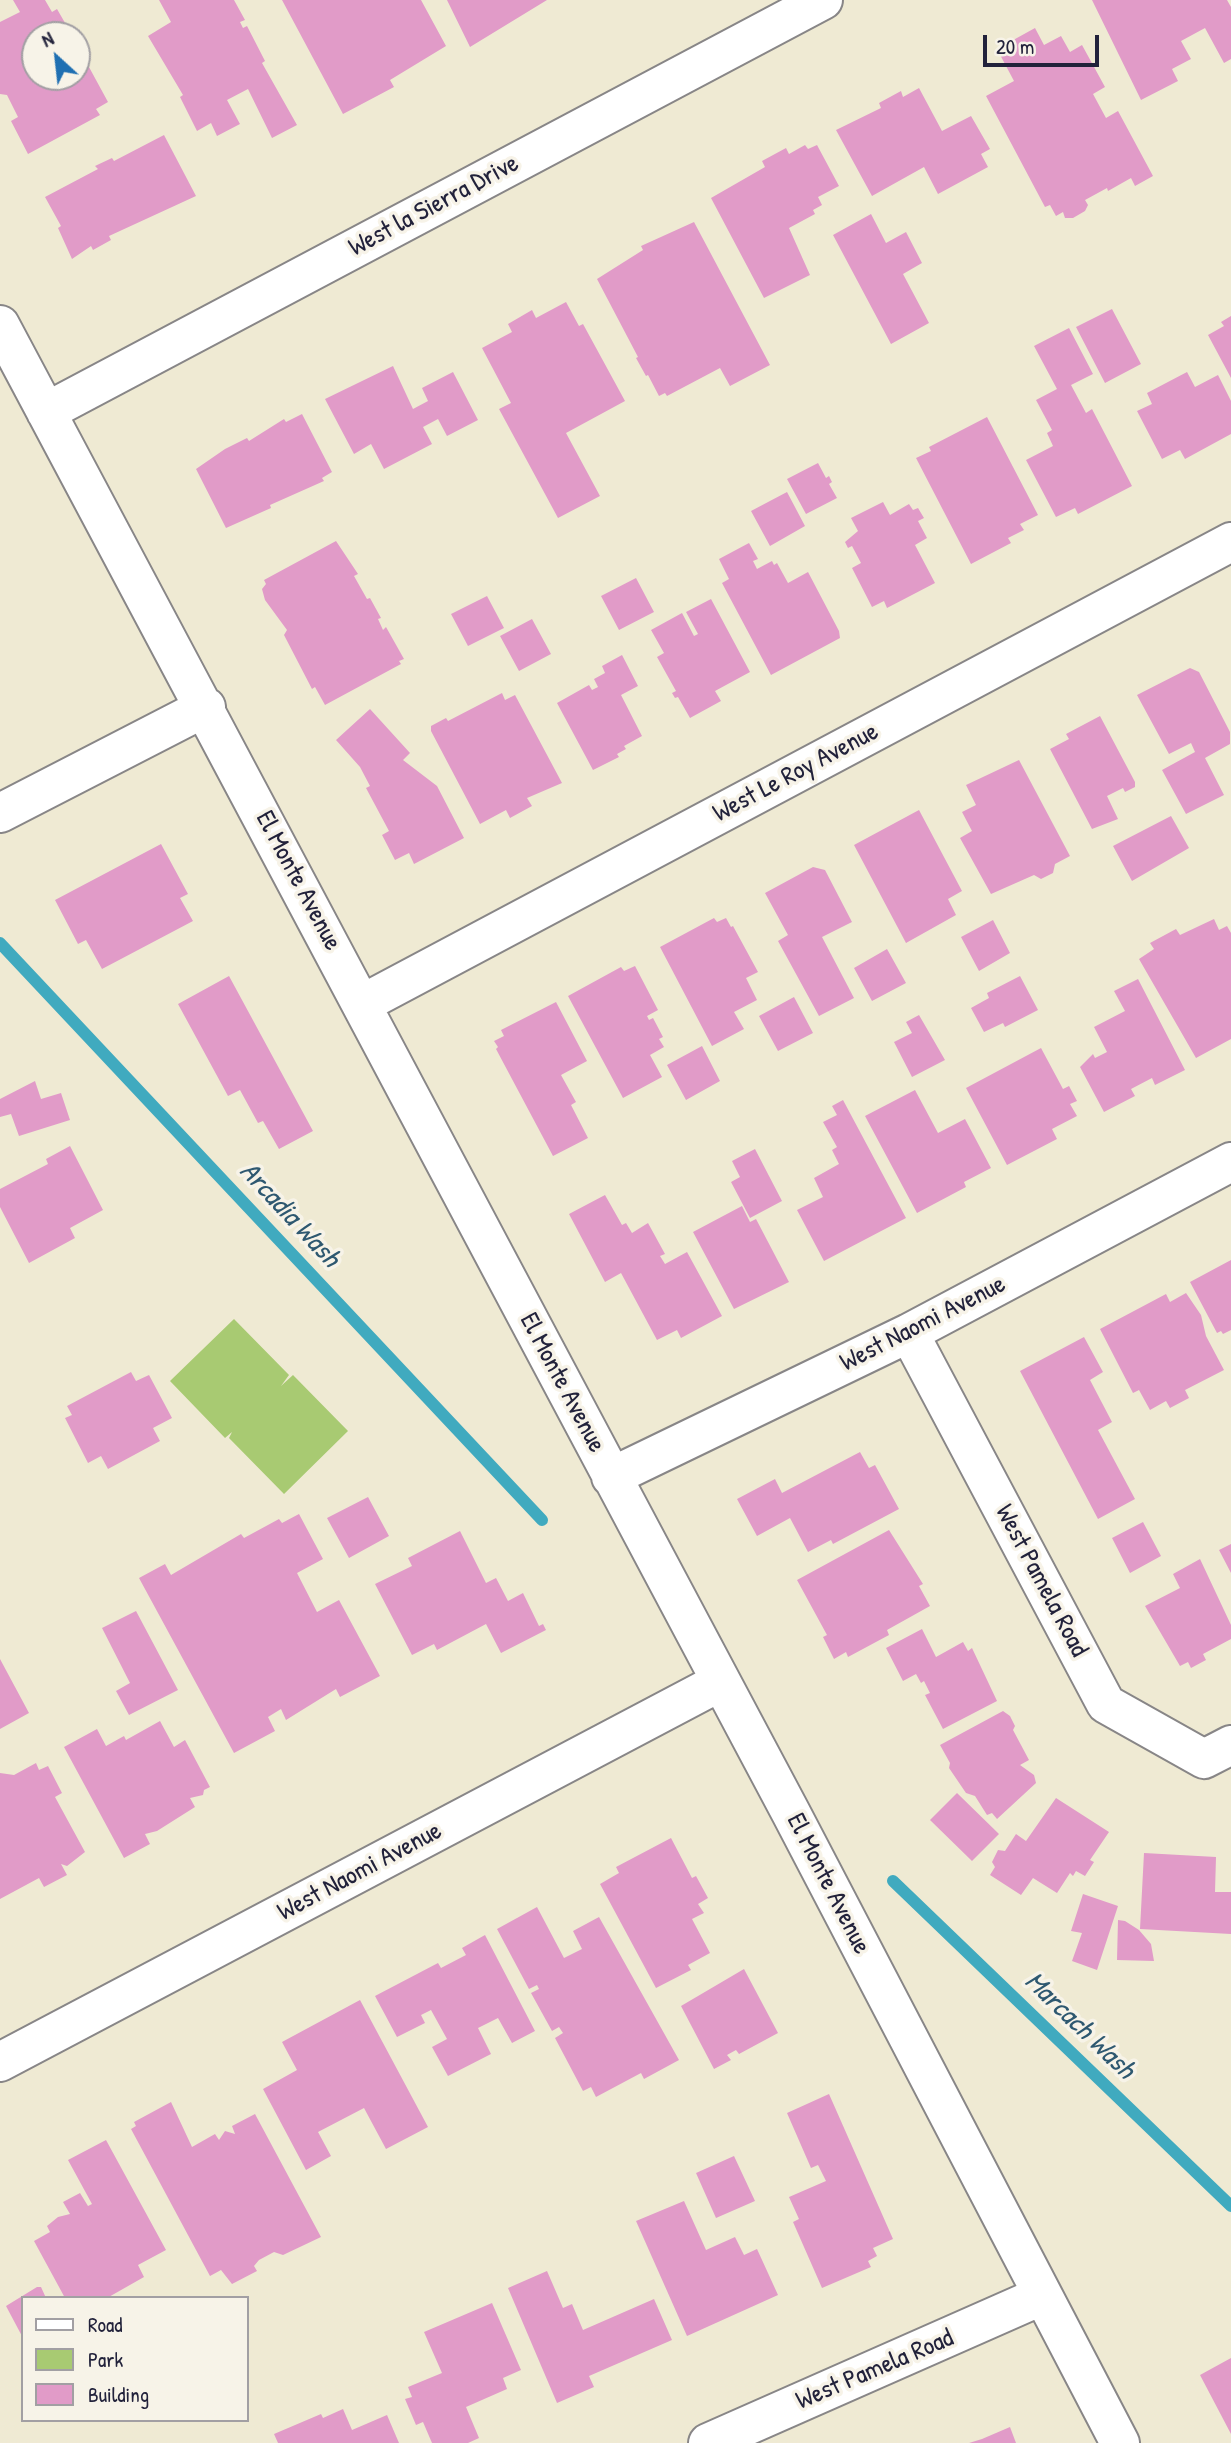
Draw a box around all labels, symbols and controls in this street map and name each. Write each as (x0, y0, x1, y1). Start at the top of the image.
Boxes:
north arrow (21, 21, 91, 91)
scale bar (986, 21, 1102, 65)
text: N (37, 25, 58, 53)
text: 20 m (996, 32, 1034, 61)
street label: West la Sierra Drive (344, 148, 524, 264)
street label: West Le Roy Avenue (708, 716, 884, 830)
street label: El Monte Avenue (248, 806, 348, 956)
water label: Arcadia Wash (232, 1155, 346, 1275)
street label: West Naomi Avenue (835, 1269, 1011, 1379)
street label: El Monte Avenue (512, 1308, 612, 1458)
street label: West Pamela Road (988, 1500, 1094, 1662)
street label: El Monte Avenue (779, 1809, 877, 1959)
street label: West Naomi Avenue (273, 1816, 447, 1928)
water label: Marcach Wash (1017, 1965, 1141, 2087)
legend (21, 2296, 248, 2422)
text: Road (88, 2310, 122, 2339)
street label: West Pamela Road (792, 2323, 958, 2417)
text: Park (88, 2345, 123, 2374)
text: Building (88, 2380, 149, 2409)

